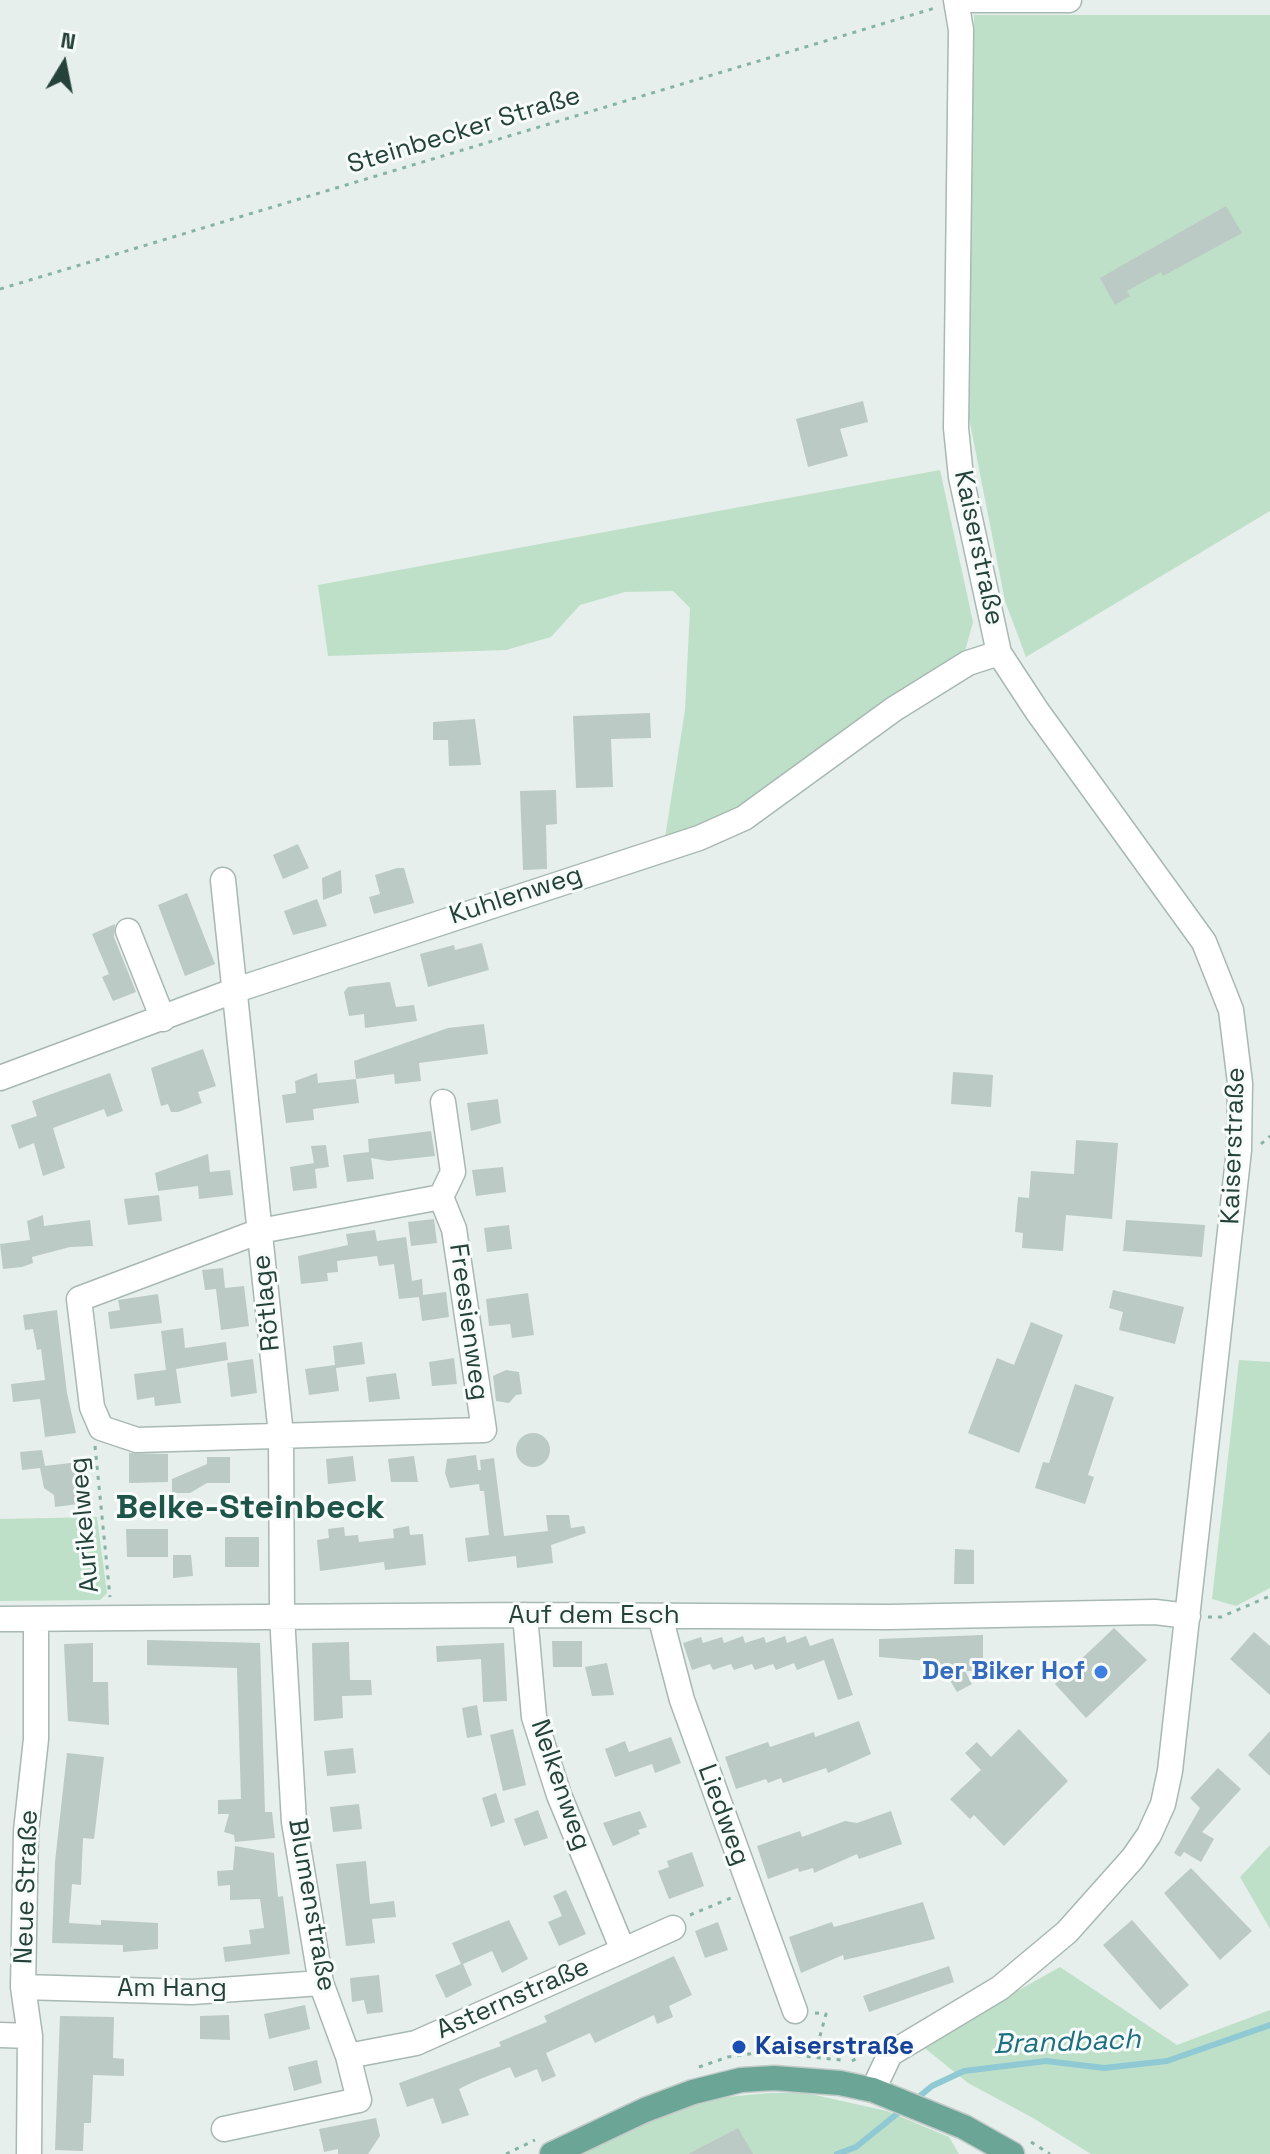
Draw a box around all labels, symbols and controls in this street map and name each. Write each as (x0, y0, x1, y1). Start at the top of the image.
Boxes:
north arrow (24, 24, 104, 104)
text: N (58, 25, 78, 55)
street label: Steinbecker Straße (344, 81, 584, 181)
street label: Kaiserstraße (946, 468, 1010, 628)
street label: Kuhlenweg (446, 860, 586, 932)
street label: Kaiserstraße (1216, 1067, 1252, 1225)
street label: Freesienweg (442, 1242, 494, 1402)
street label: Rötlage (246, 1253, 288, 1353)
street label: Aurikelweg (64, 1456, 106, 1594)
district label: Belke-Steinbeck (115, 1489, 385, 1529)
street label: Auf dem Esch (508, 1600, 680, 1632)
place label: Der Biker Hof (922, 1656, 1085, 1688)
marker: Der Biker Hof (1092, 1663, 1110, 1681)
street label: Nelkenweg (523, 1716, 597, 1854)
street label: Liedweg (690, 1760, 756, 1870)
street label: Neue Straße (9, 1809, 45, 1965)
street label: Blumenstraße (280, 1816, 342, 1994)
street label: Asternstraße (432, 1951, 594, 2047)
street label: Am Hang (117, 1973, 227, 2005)
water label: Brandbach (993, 2024, 1141, 2062)
place label: Kaiserstraße (755, 2031, 914, 2063)
marker: Kaiserstraße (730, 2038, 748, 2056)

